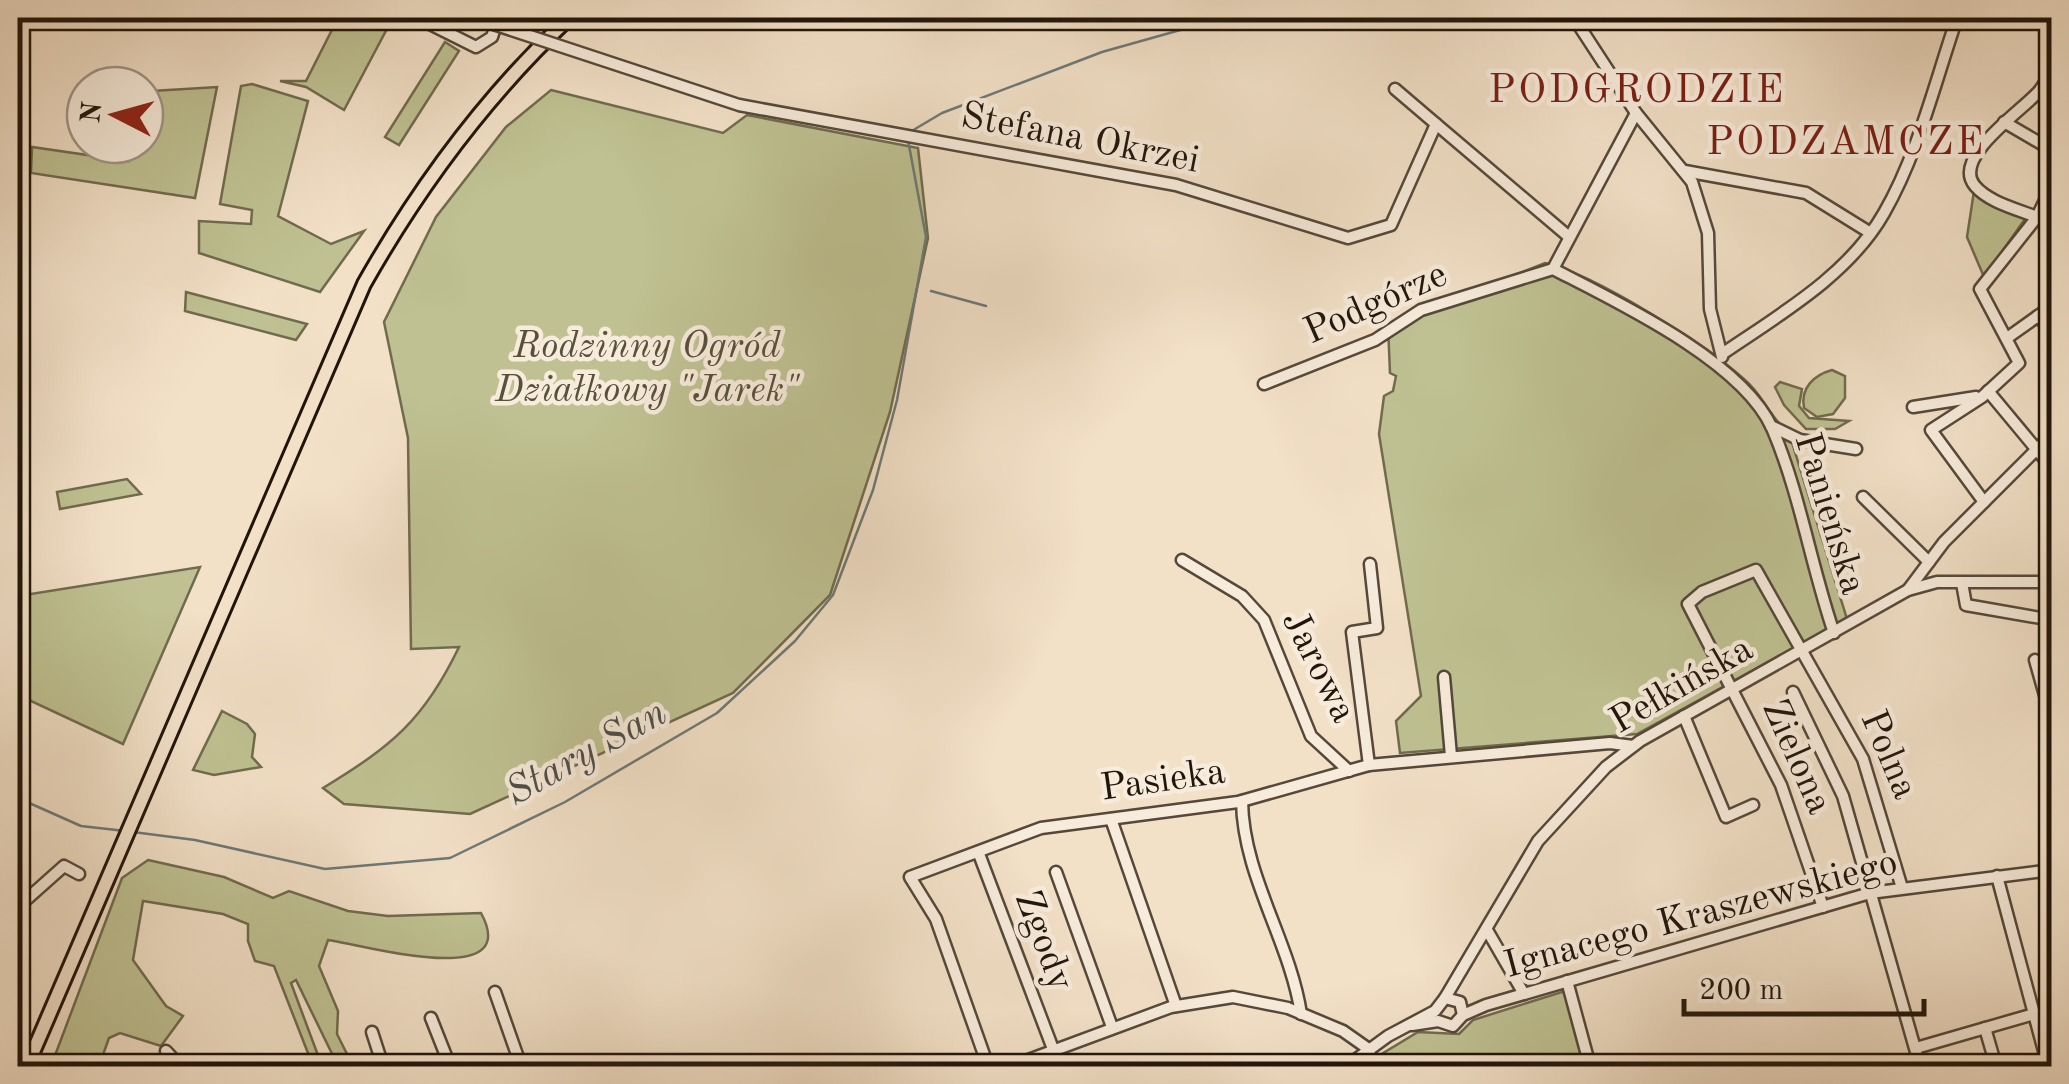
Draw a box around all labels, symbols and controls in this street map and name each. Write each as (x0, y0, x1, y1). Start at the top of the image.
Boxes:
north arrow (65, 65, 165, 165)
district label: PODGRODZIE (1488, 72, 1786, 112)
street label: Stefana Okrzei (958, 97, 1202, 181)
text: N (78, 100, 108, 125)
district label: PODZAMCZE (1706, 124, 1986, 164)
street label: Podgórze (1299, 256, 1453, 352)
park label: Rodzinny Ogród Działkowy "Jarek" (494, 328, 800, 410)
street label: Panieńska (1786, 429, 1872, 599)
street label: Jarowa (1274, 605, 1362, 729)
street label: Pełkińska (1604, 630, 1760, 742)
water label: Stary San (500, 694, 674, 814)
street label: Zielona (1754, 694, 1838, 820)
street label: Polna (1852, 705, 1924, 805)
street label: Pasieka (1098, 753, 1228, 809)
street label: Ignacego Kraszewskiego (1500, 844, 1902, 986)
street label: Zgody (1007, 886, 1079, 996)
scale bar (1684, 954, 1924, 1016)
text: 200 m (1699, 976, 1783, 1006)

